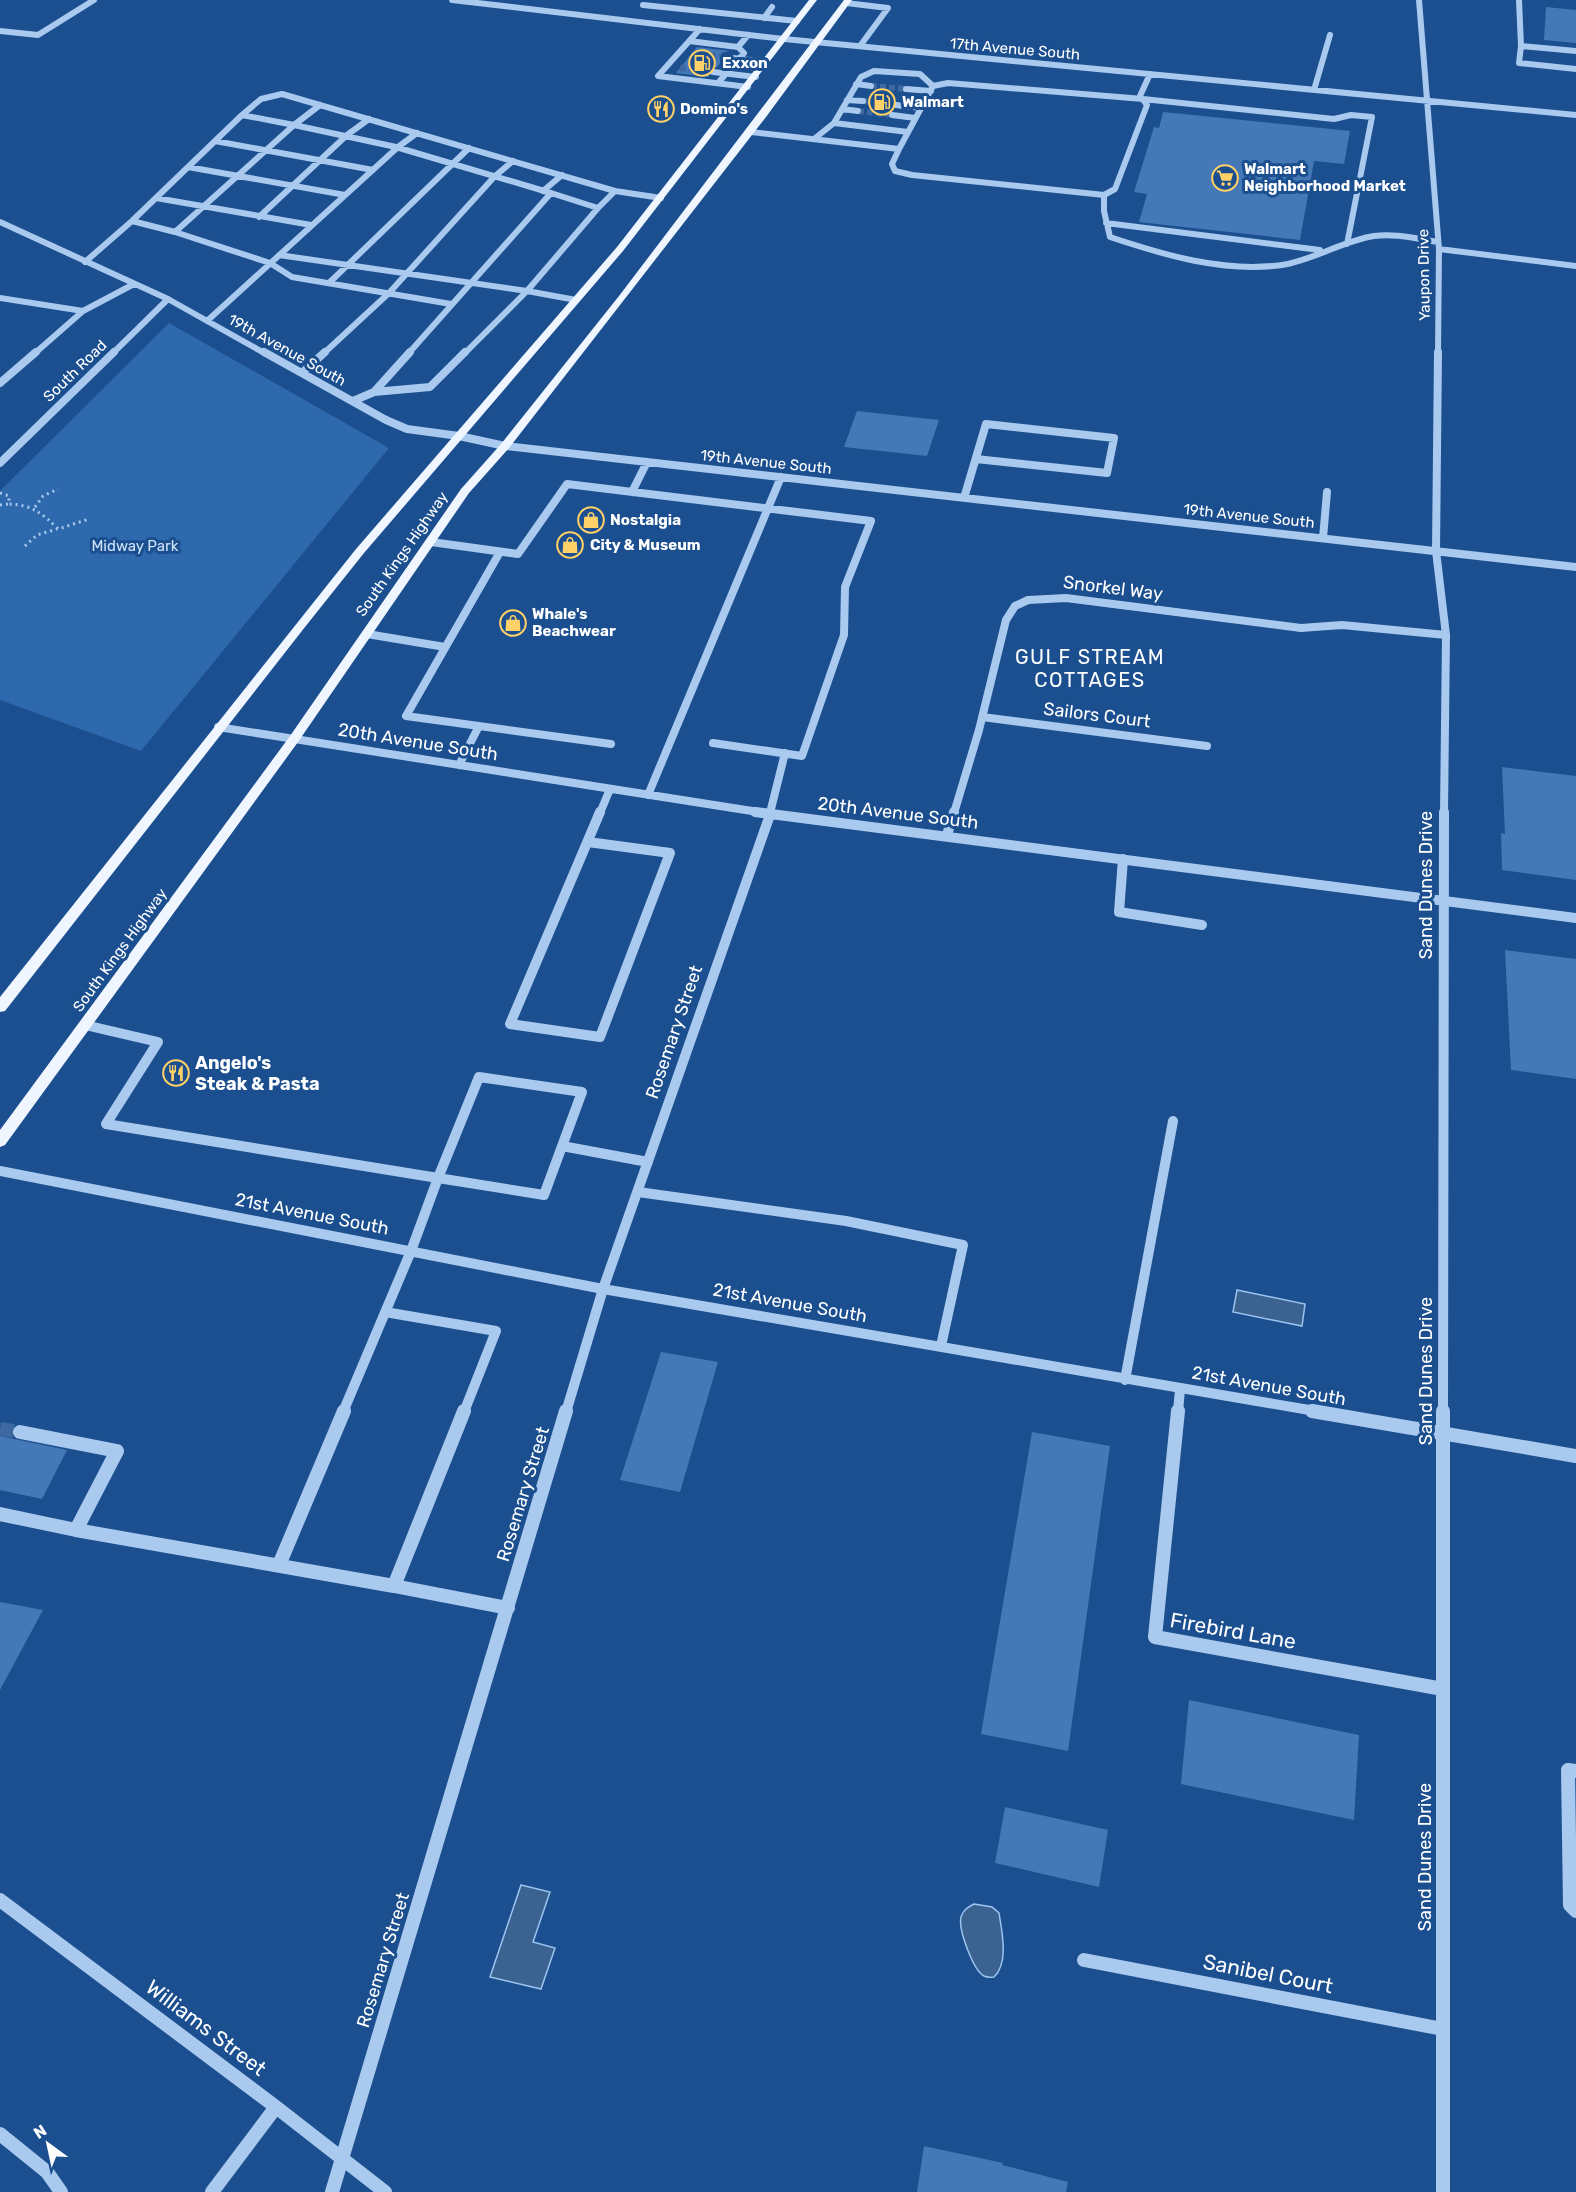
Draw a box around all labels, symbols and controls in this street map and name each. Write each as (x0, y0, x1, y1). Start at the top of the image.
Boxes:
street label: 17th Avenue South (949, 34, 1081, 64)
fuel station icon: Exxon (687, 48, 717, 78)
place label: Exxon (722, 54, 768, 72)
fuel station icon: Walmart (867, 87, 897, 117)
place label: Walmart (902, 93, 964, 111)
restaurant icon: Domino's (646, 94, 676, 124)
place label: Domino's (680, 100, 748, 118)
place label: Walmart Neighborhood Market (1244, 160, 1406, 195)
supermarket icon: Walmart Neighborhood Market (1210, 163, 1240, 193)
street label: Yaupon Drive (1414, 229, 1434, 321)
street label: 19th Avenue South (225, 310, 349, 390)
street label: South Road (40, 336, 110, 406)
street label: 19th Avenue South (700, 446, 832, 478)
street label: South Kings Highway (352, 488, 452, 620)
street label: 19th Avenue South (1183, 500, 1315, 532)
shop icon: Nostalgia (576, 505, 606, 535)
place label: Nostalgia (610, 511, 681, 529)
shop icon: City & Museum (555, 530, 585, 560)
place label: City & Museum (590, 536, 701, 554)
park label: Midway Park (91, 537, 179, 555)
street label: Snorkel Way (1062, 571, 1164, 605)
place label: Whale's Beachwear (532, 605, 616, 640)
shop icon: Whale's Beachwear (498, 608, 528, 638)
district label: GULF STREAM COTTAGES (1015, 645, 1165, 692)
street label: Sailors Court (1042, 698, 1152, 732)
street label: 20th Avenue South (336, 718, 500, 766)
street label: 20th Avenue South (816, 792, 980, 834)
street label: Sand Dunes Drive (1415, 811, 1437, 959)
street label: South Kings Highway (69, 885, 171, 1015)
street label: Rosemary Street (641, 962, 707, 1102)
place label: Angelo's Steak & Pasta (195, 1052, 320, 1095)
restaurant icon: Angelo's Steak & Pasta (161, 1058, 191, 1088)
street label: 21st Avenue South (233, 1188, 391, 1240)
street label: 21st Avenue South (711, 1279, 869, 1327)
street label: Sand Dunes Drive (1415, 1297, 1437, 1445)
street label: 21st Avenue South (1190, 1362, 1348, 1410)
street label: Rosemary Street (492, 1424, 554, 1564)
street label: Firebird Lane (1168, 1607, 1298, 1654)
street label: Sand Dunes Drive (1414, 1783, 1436, 1931)
street label: Rosemary Street (352, 1890, 414, 2030)
street label: Sanibel Court (1201, 1949, 1335, 1998)
street label: Williams Street (141, 1974, 271, 2081)
north arrow (18, 2114, 78, 2174)
text: N (30, 2121, 50, 2143)

